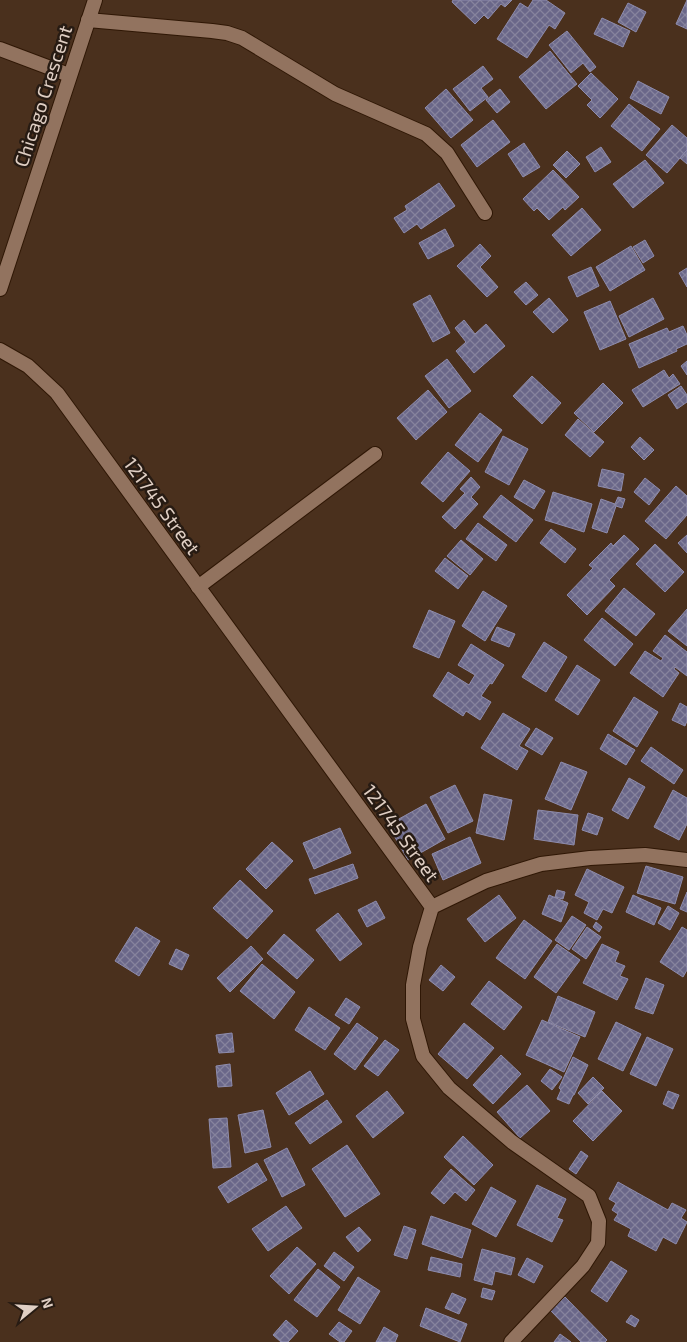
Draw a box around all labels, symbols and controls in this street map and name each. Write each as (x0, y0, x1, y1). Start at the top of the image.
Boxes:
street label: Chicago Crescent (9, 22, 76, 170)
street label: 121745 Street (119, 453, 205, 559)
street label: 121745 Street (358, 780, 444, 886)
north arrow (10, 1282, 60, 1332)
text: N (38, 1295, 57, 1310)

